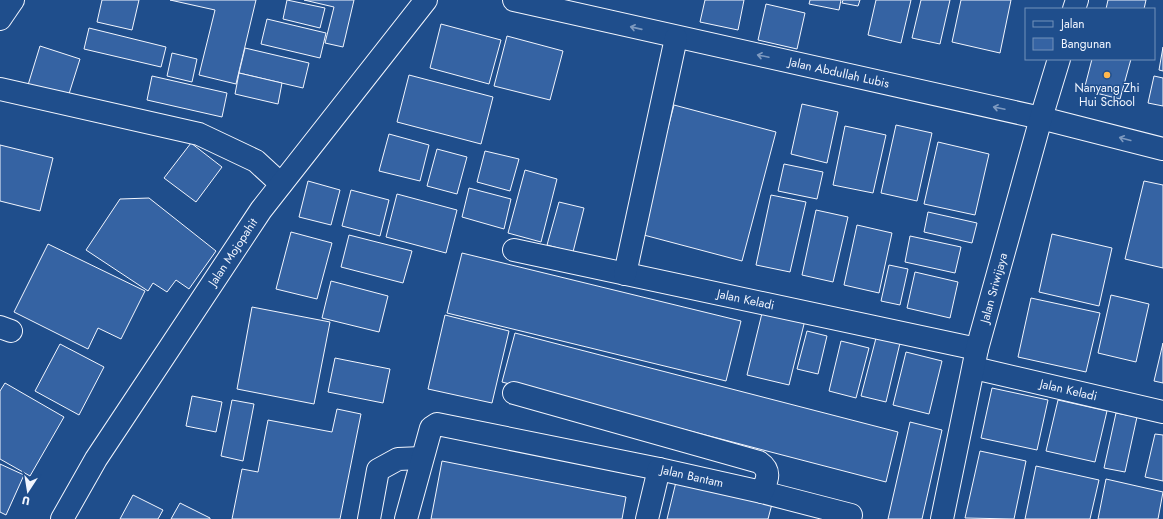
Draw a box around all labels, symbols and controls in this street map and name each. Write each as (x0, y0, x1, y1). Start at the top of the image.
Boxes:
legend (1025, 8, 1155, 60)
text: Jalan (1059, 15, 1084, 33)
one-way arrow (630, 24, 643, 32)
text: Bangunan (1061, 35, 1111, 53)
one-way arrow (756, 52, 769, 60)
street label: Jalan Abdullah Lubis (785, 52, 891, 93)
marker: Nanyang Zhi Hui School (1102, 70, 1112, 80)
place label: Nanyang Zhi Hui School (1074, 79, 1140, 111)
one-way arrow (993, 104, 1006, 112)
one-way arrow (1119, 135, 1132, 143)
street label: Jalan Mojopahit (203, 215, 262, 291)
street label: Jalan Sriwijaya (975, 251, 1012, 327)
street label: Jalan Keladi (713, 284, 776, 314)
street label: Jalan Keladi (1036, 374, 1099, 405)
street label: Jalan Bantam (657, 460, 725, 492)
north arrow (8, 471, 48, 511)
text: U (20, 492, 31, 509)

